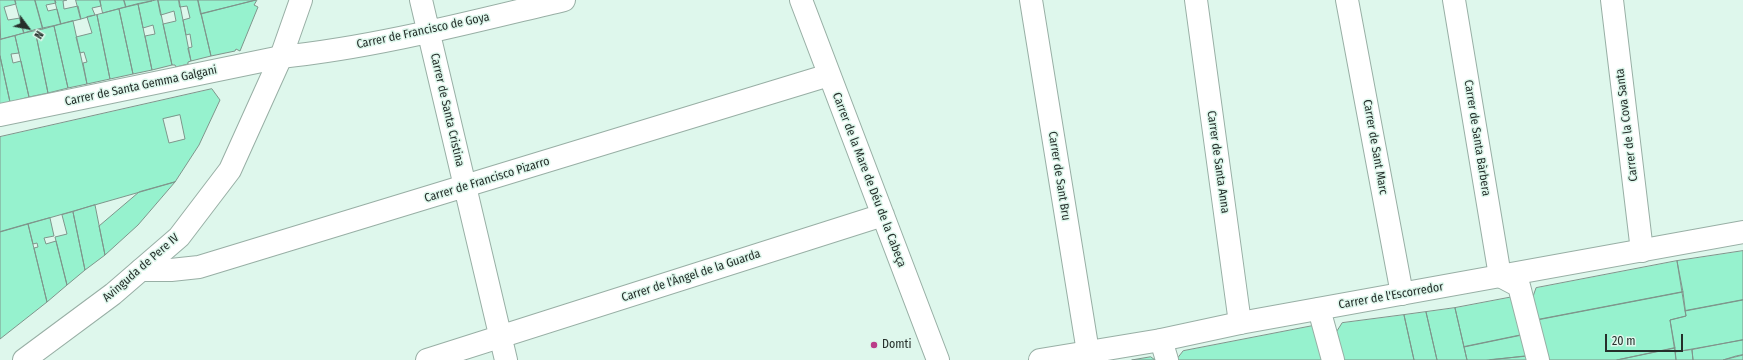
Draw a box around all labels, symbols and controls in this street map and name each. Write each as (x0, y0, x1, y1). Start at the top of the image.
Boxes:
north arrow (8, 8, 48, 48)
street label: Carrer de Francisco de Goya (355, 10, 491, 52)
text: N (31, 28, 46, 41)
street label: Carrer de Santa Cristina (427, 52, 467, 168)
street label: Carrer de Santa Gemma Galgani (64, 63, 218, 109)
street label: Carrer de la Cova Santa (1613, 68, 1641, 182)
street label: Carrer de Santa Bàrbera (1461, 79, 1493, 197)
street label: Carrer de la Mare de Déu de la Cabeça (829, 91, 909, 269)
street label: Carrer de Sant Marc (1360, 98, 1390, 196)
street label: Carrer de Santa Anna (1204, 110, 1232, 214)
street label: Carrer de Sant Bru (1045, 130, 1073, 222)
street label: Carrer de Francisco Pizarro (423, 154, 551, 206)
street label: Avinguda de Pere IV (100, 231, 182, 305)
street label: Carrer de l'Àngel de la Guarda (620, 247, 762, 305)
street label: Carrer de l'Escorredor (1337, 280, 1445, 312)
scale bar (1607, 326, 1685, 352)
text: 20 m (1612, 334, 1636, 348)
place label: Domti (882, 338, 911, 352)
marker: Domti (869, 340, 879, 350)

